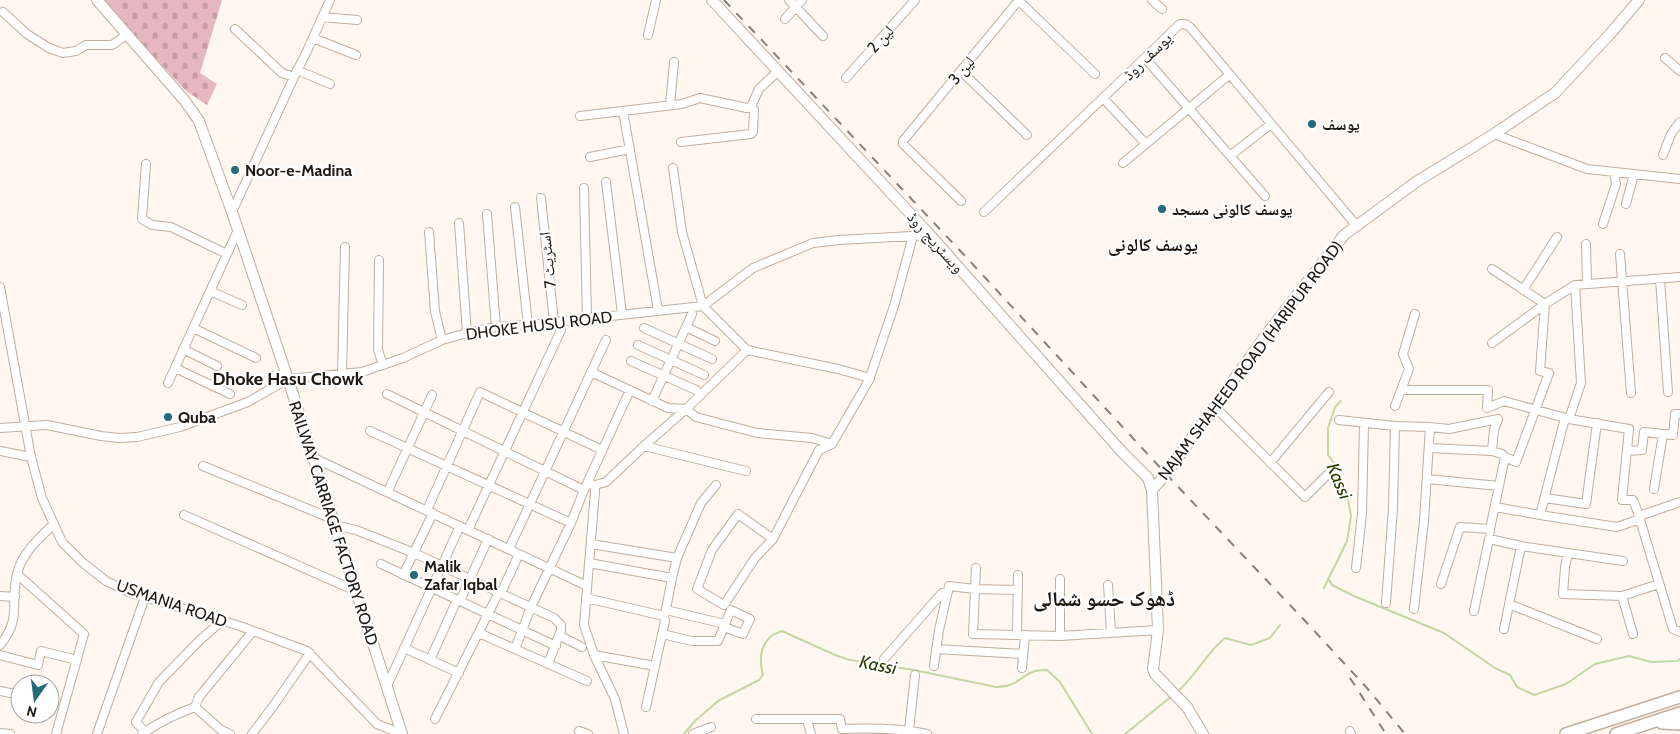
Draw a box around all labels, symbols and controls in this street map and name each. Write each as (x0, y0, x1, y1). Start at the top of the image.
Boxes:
street label: لین 2 (863, 22, 898, 58)
street label: یوسف روڈ (1119, 29, 1176, 84)
street label: لین 3 (944, 52, 979, 89)
place label: یوسف (1322, 115, 1360, 134)
marker: یوسف (1306, 118, 1318, 130)
place label: Noor-e-Madina (245, 161, 352, 180)
marker: Noor-e-Madina (229, 164, 241, 176)
place label: یوسف کالونی مسجد (1172, 200, 1292, 219)
marker: یوسف کالونی مسجد (1156, 203, 1168, 215)
street label: ویسٹریج روڈ (902, 208, 968, 278)
street label: اسٹریٹ 7 (535, 231, 560, 289)
district label: یوسف کالونی (1108, 234, 1198, 256)
street label: NAJAM SHAHEED ROAD (HARIPUR ROAD) (1154, 237, 1347, 484)
street label: DHOKE HUSU ROAD (465, 307, 613, 344)
district label: Dhoke Hasu Chowk (212, 368, 364, 390)
street label: RAILWAY CARRIAGE FACTORY ROAD (285, 399, 382, 648)
place label: Quba (178, 408, 216, 427)
marker: Quba (162, 411, 174, 423)
water label: Kassi (1322, 460, 1357, 504)
place label: Malik Zafar Iqbal (424, 557, 497, 594)
marker: Malik Zafar Iqbal (408, 569, 420, 581)
street label: USMANIA ROAD (114, 576, 230, 631)
district label: ڈھوک حسو شمالی (1033, 586, 1175, 612)
water label: Kassi (858, 651, 900, 680)
north arrow (10, 674, 60, 724)
text: N (25, 702, 39, 722)

